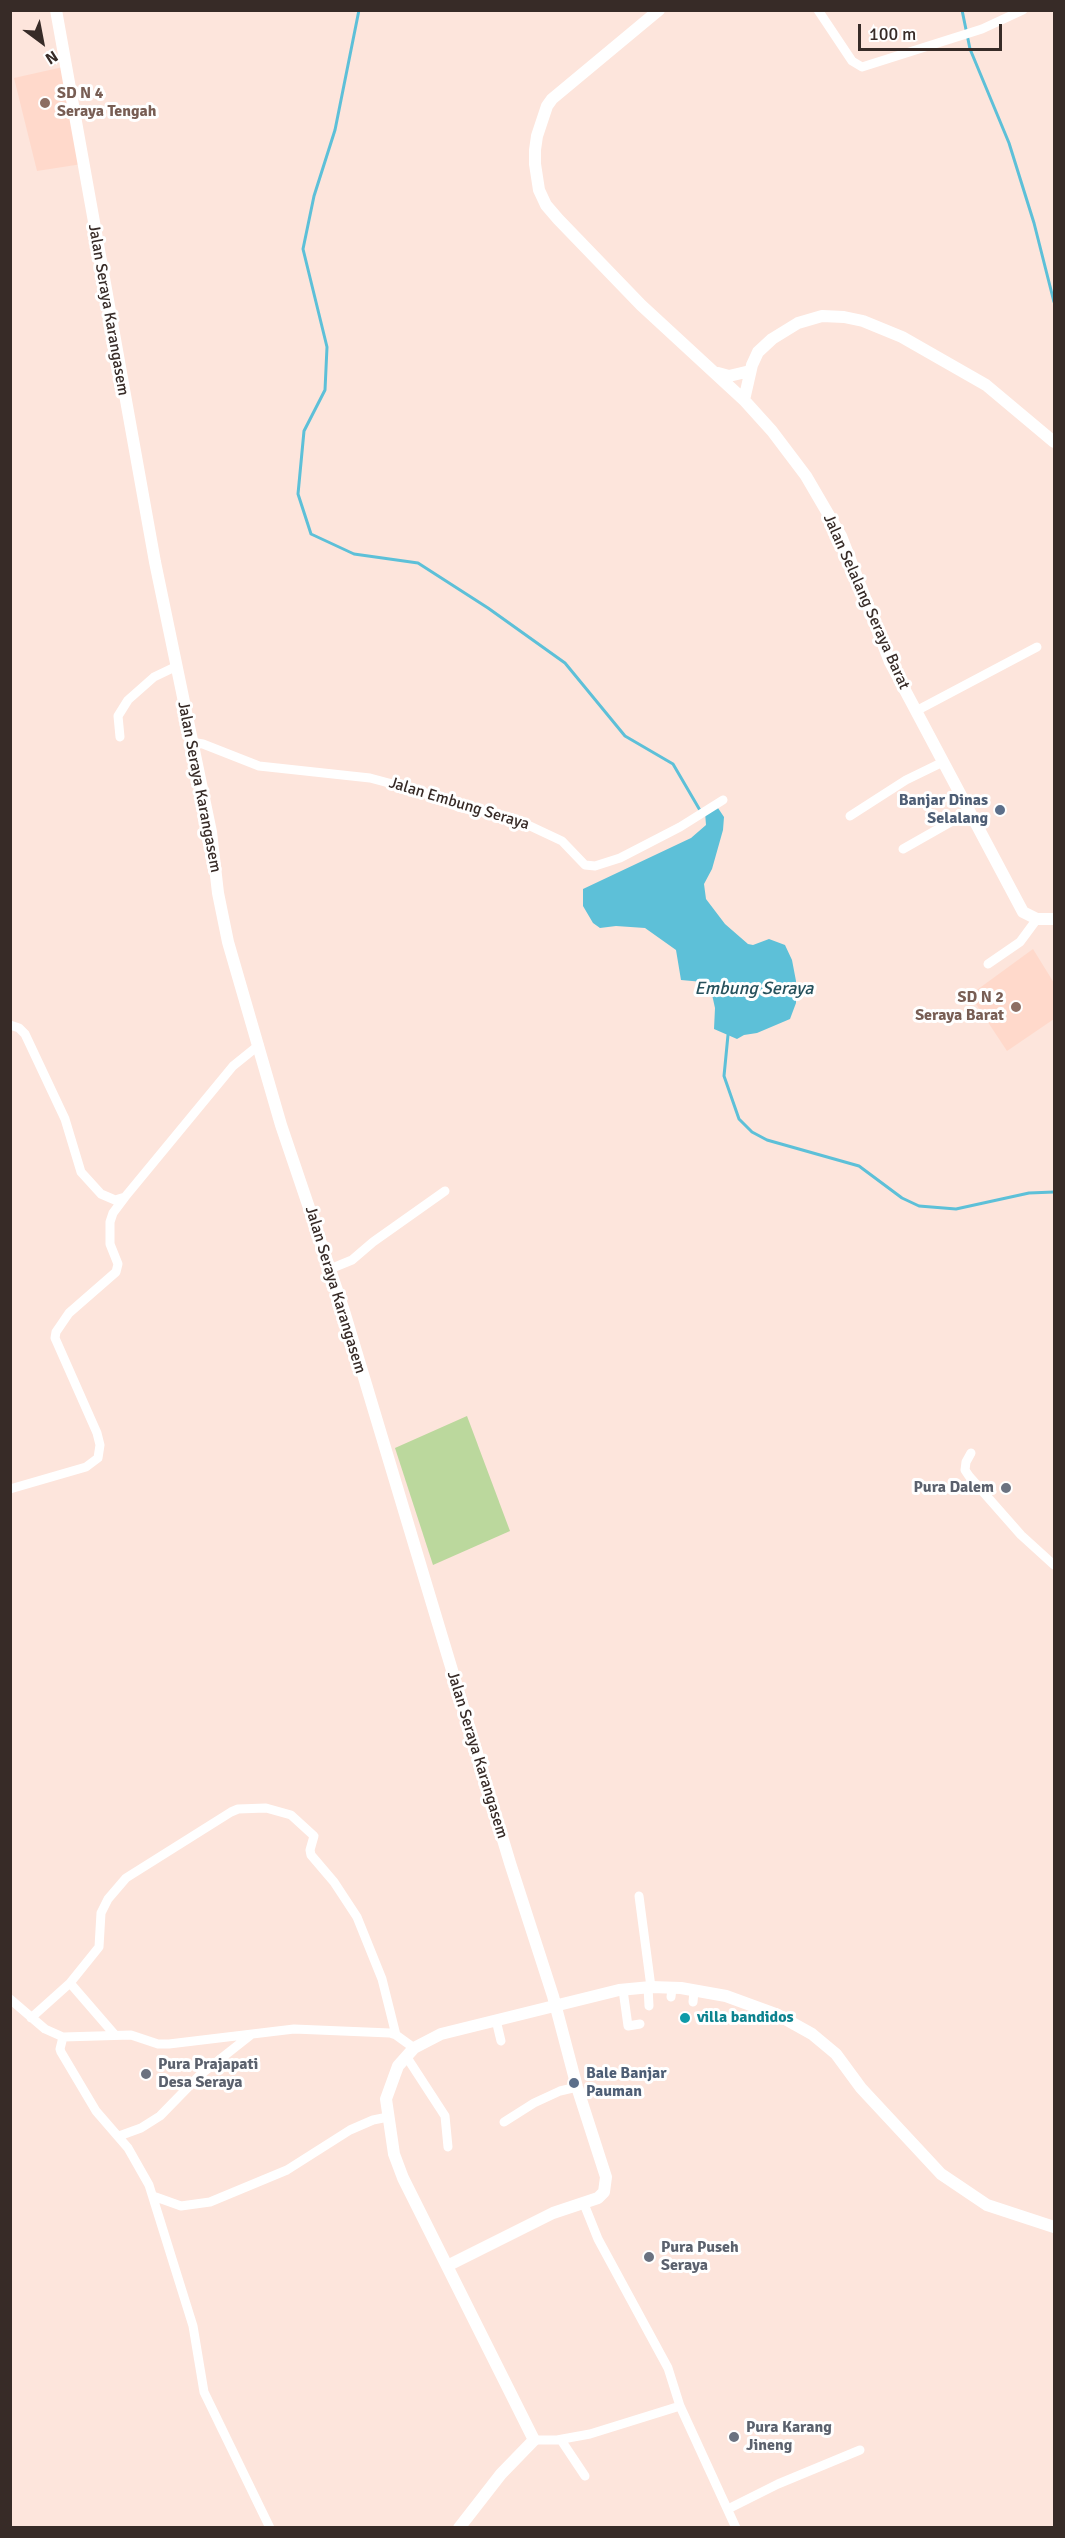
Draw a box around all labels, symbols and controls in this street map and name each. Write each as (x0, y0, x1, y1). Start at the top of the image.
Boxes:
north arrow (12, 12, 72, 72)
scale bar (861, 12, 1005, 50)
text: 100 m (869, 23, 916, 45)
text: N (42, 46, 62, 69)
place label: SD N 4 Seraya Tengah (57, 84, 156, 122)
marker: SD N 4 Seraya Tengah (38, 96, 52, 110)
street label: Jalan Seraya Karangasem (83, 223, 133, 397)
street label: Jalan Selalang Seraya Barat (819, 511, 913, 693)
street label: Jalan Seraya Karangasem (173, 700, 225, 874)
street label: Jalan Embung Seraya (387, 774, 531, 834)
place label: Banjar Dinas Selalang (899, 791, 988, 829)
marker: Banjar Dinas Selalang (993, 803, 1007, 817)
water label: Embung Seraya (695, 978, 813, 1000)
place label: SD N 2 Seraya Barat (915, 988, 1004, 1026)
marker: SD N 2 Seraya Barat (1009, 1000, 1023, 1014)
street label: Jalan Seraya Karangasem (300, 1204, 370, 1376)
place label: Pura Dalem (914, 1478, 994, 1498)
marker: Pura Dalem (999, 1481, 1013, 1495)
street label: Jalan Seraya Karangasem (442, 1669, 512, 1841)
place label: villa bandidos (697, 2008, 794, 2028)
marker: villa bandidos (678, 2011, 692, 2025)
place label: Pura Prajapati Desa Seraya (158, 2055, 258, 2093)
place label: Bale Banjar Pauman (586, 2064, 667, 2102)
marker: Pura Prajapati Desa Seraya (139, 2067, 153, 2081)
marker: Bale Banjar Pauman (567, 2076, 581, 2090)
place label: Pura Puseh Seraya (661, 2238, 739, 2276)
marker: Pura Puseh Seraya (642, 2250, 656, 2264)
place label: Pura Karang Jineng (746, 2418, 832, 2456)
marker: Pura Karang Jineng (727, 2430, 741, 2444)

